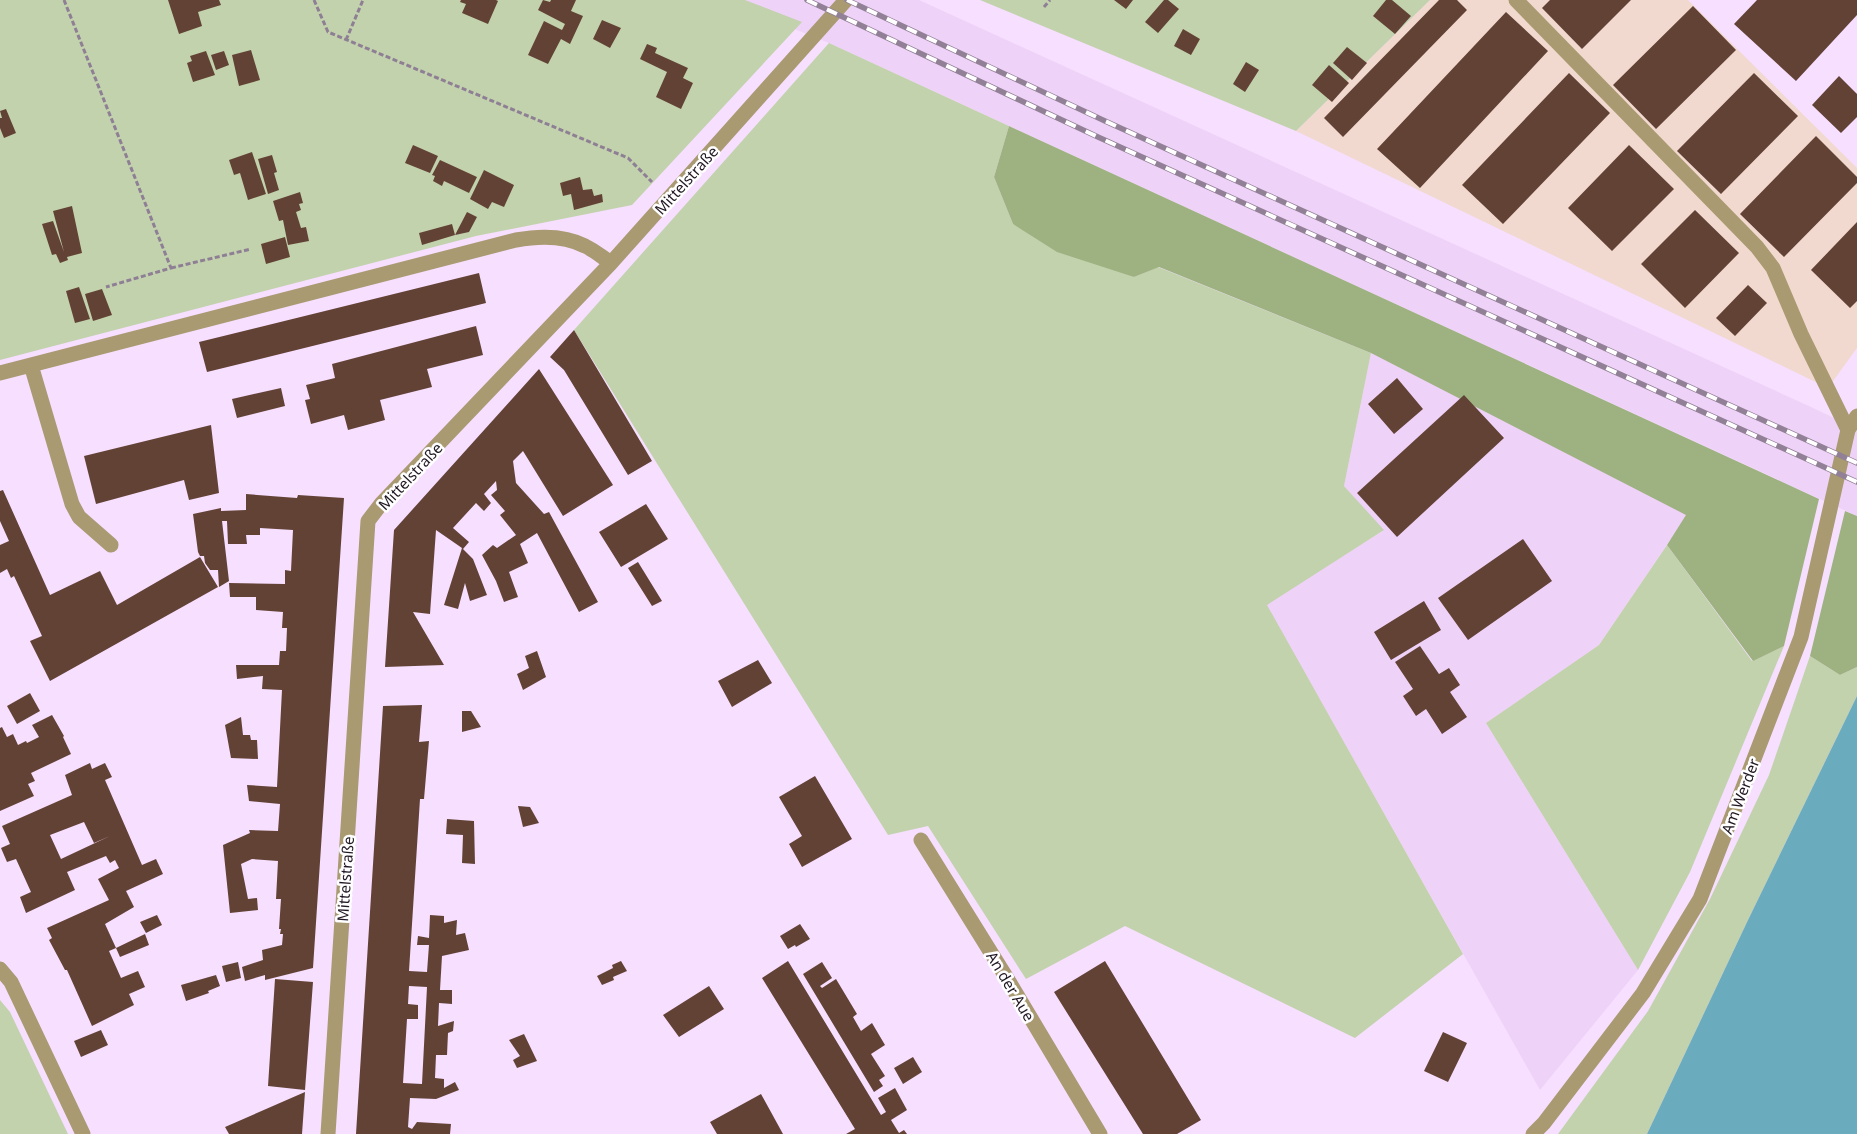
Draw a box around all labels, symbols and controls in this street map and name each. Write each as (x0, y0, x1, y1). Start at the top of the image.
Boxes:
street label: Mittelstraße (650, 142, 722, 218)
street label: Mittelstraße (374, 438, 446, 514)
street label: Am Werder (1716, 755, 1764, 837)
street label: Mittelstraße (332, 836, 358, 922)
street label: An der Aue (982, 947, 1040, 1025)

